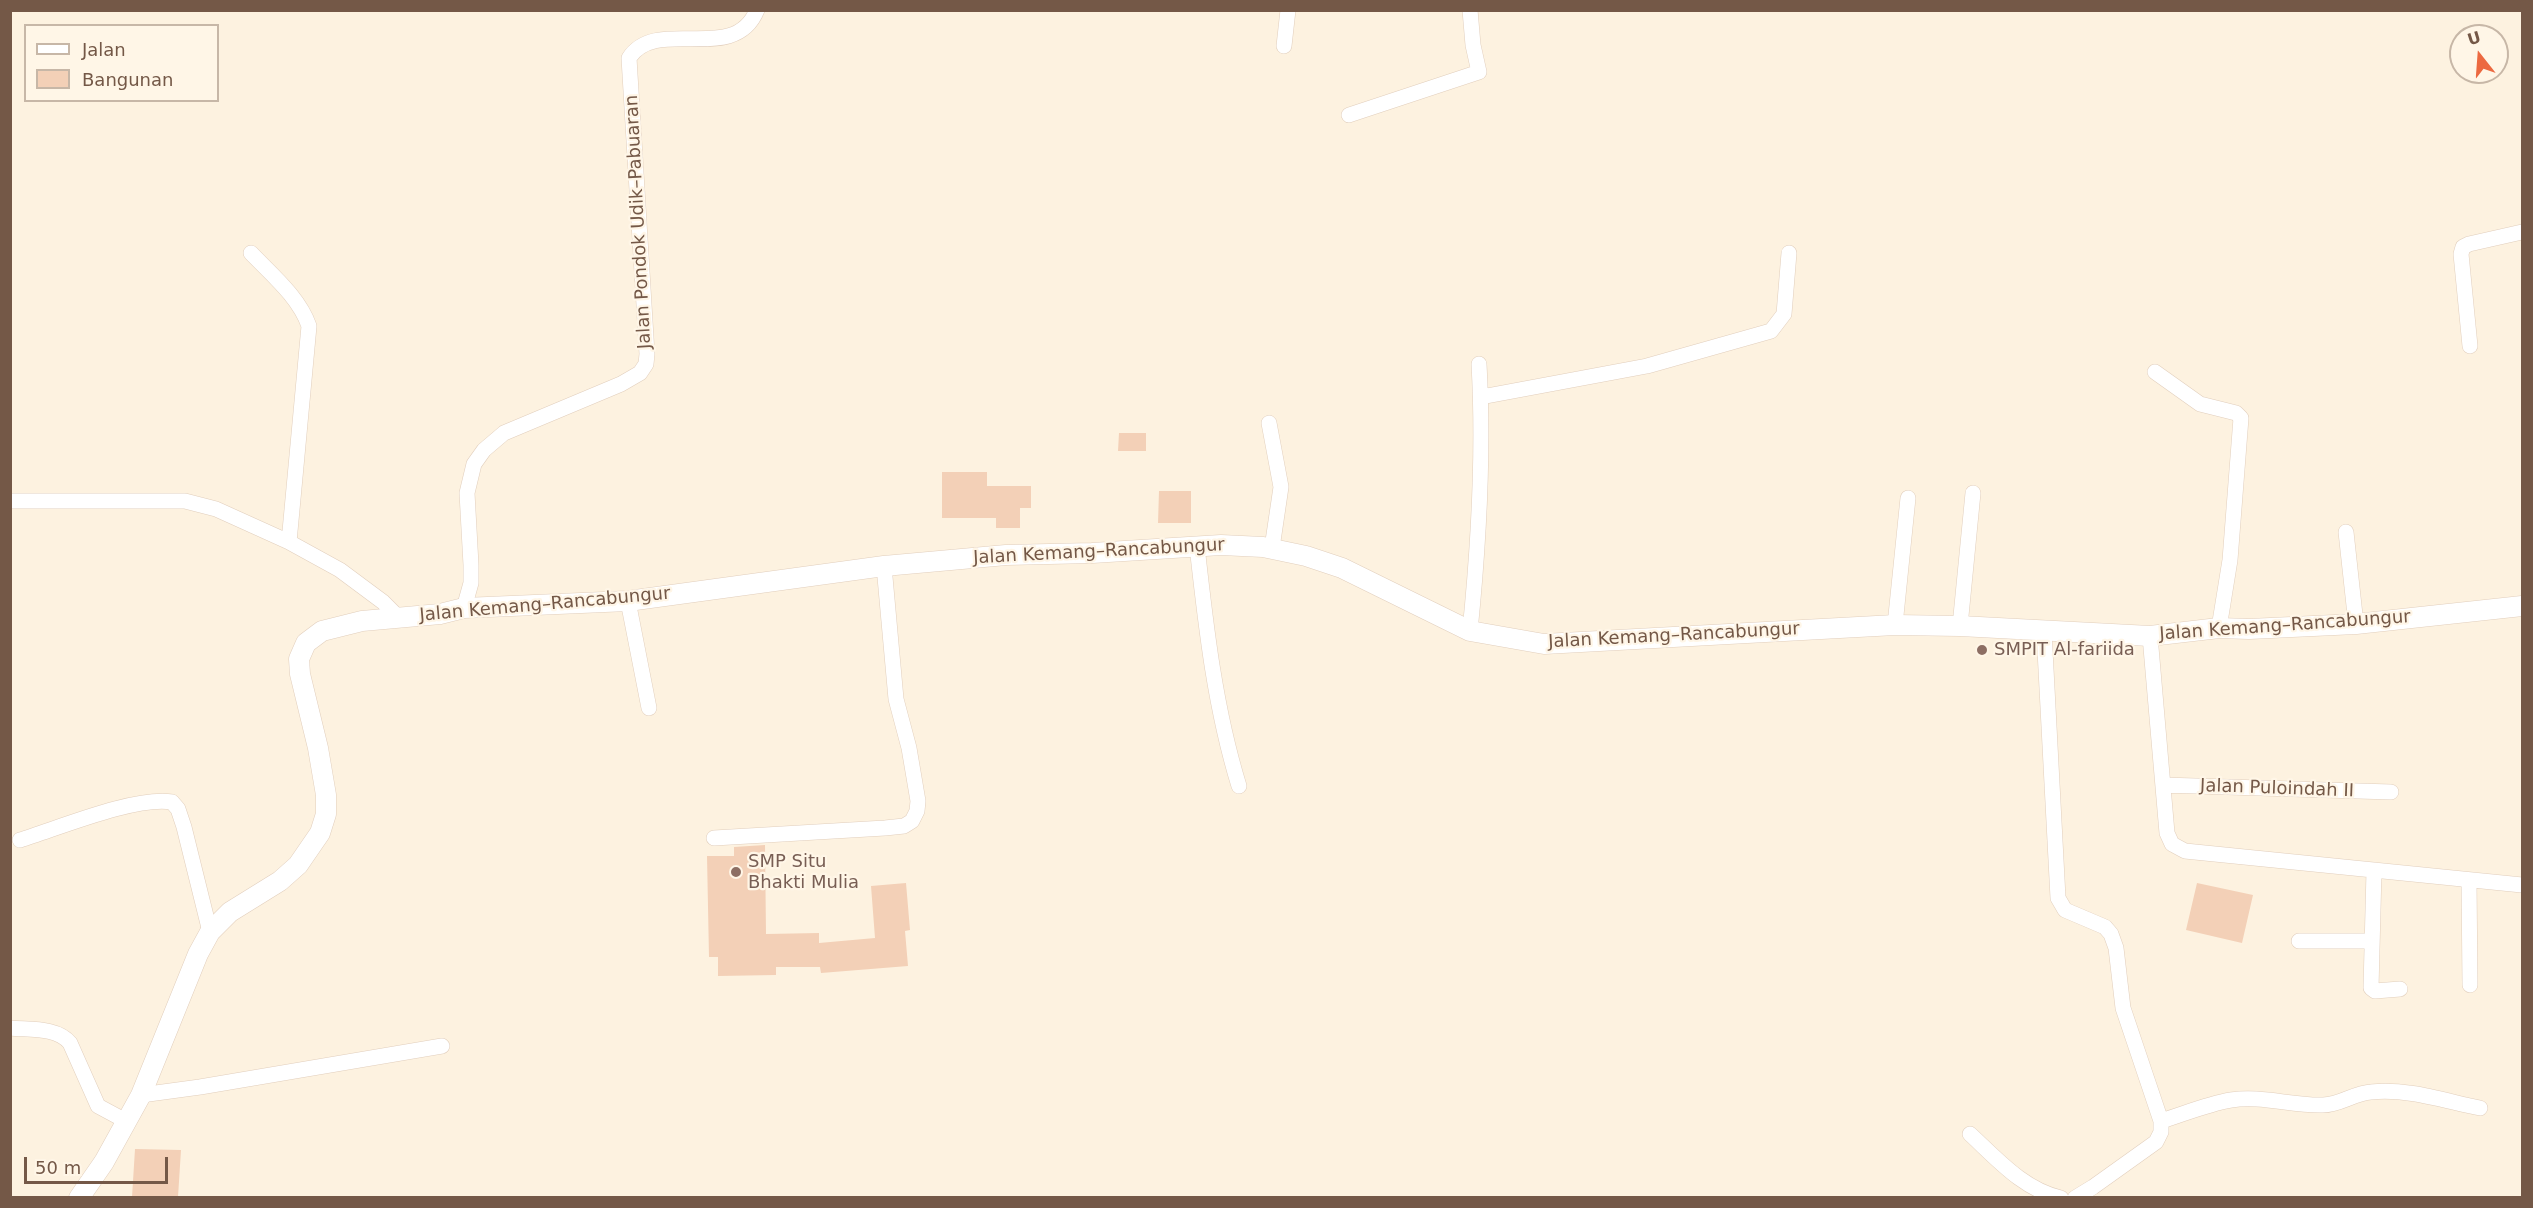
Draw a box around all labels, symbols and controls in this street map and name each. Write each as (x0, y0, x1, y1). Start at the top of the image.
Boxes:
legend (24, 24, 219, 102)
north arrow (2449, 24, 2509, 84)
text: U (2465, 27, 2483, 49)
text: Jalan (82, 39, 126, 60)
text: Bangunan (82, 69, 173, 90)
street label: Jalan Pondok Udik–Pabuaran (622, 94, 656, 350)
street label: Jalan Kemang–Rancabungur (973, 535, 1225, 569)
street label: Jalan Kemang–Rancabungur (419, 583, 671, 627)
street label: Jalan Kemang–Rancabungur (2159, 606, 2411, 646)
street label: Jalan Kemang–Rancabungur (1548, 619, 1800, 653)
place label: SMPIT Al-fariida (1994, 639, 2135, 661)
marker: SMPIT Al-fariida (1975, 643, 1989, 657)
street label: Jalan Puloindah II (2200, 776, 2354, 802)
place label: SMP Situ Bhakti Mulia (748, 851, 859, 894)
marker: SMP Situ Bhakti Mulia (729, 865, 743, 879)
scale bar (27, 1145, 171, 1183)
text: 50 m (35, 1157, 81, 1178)

